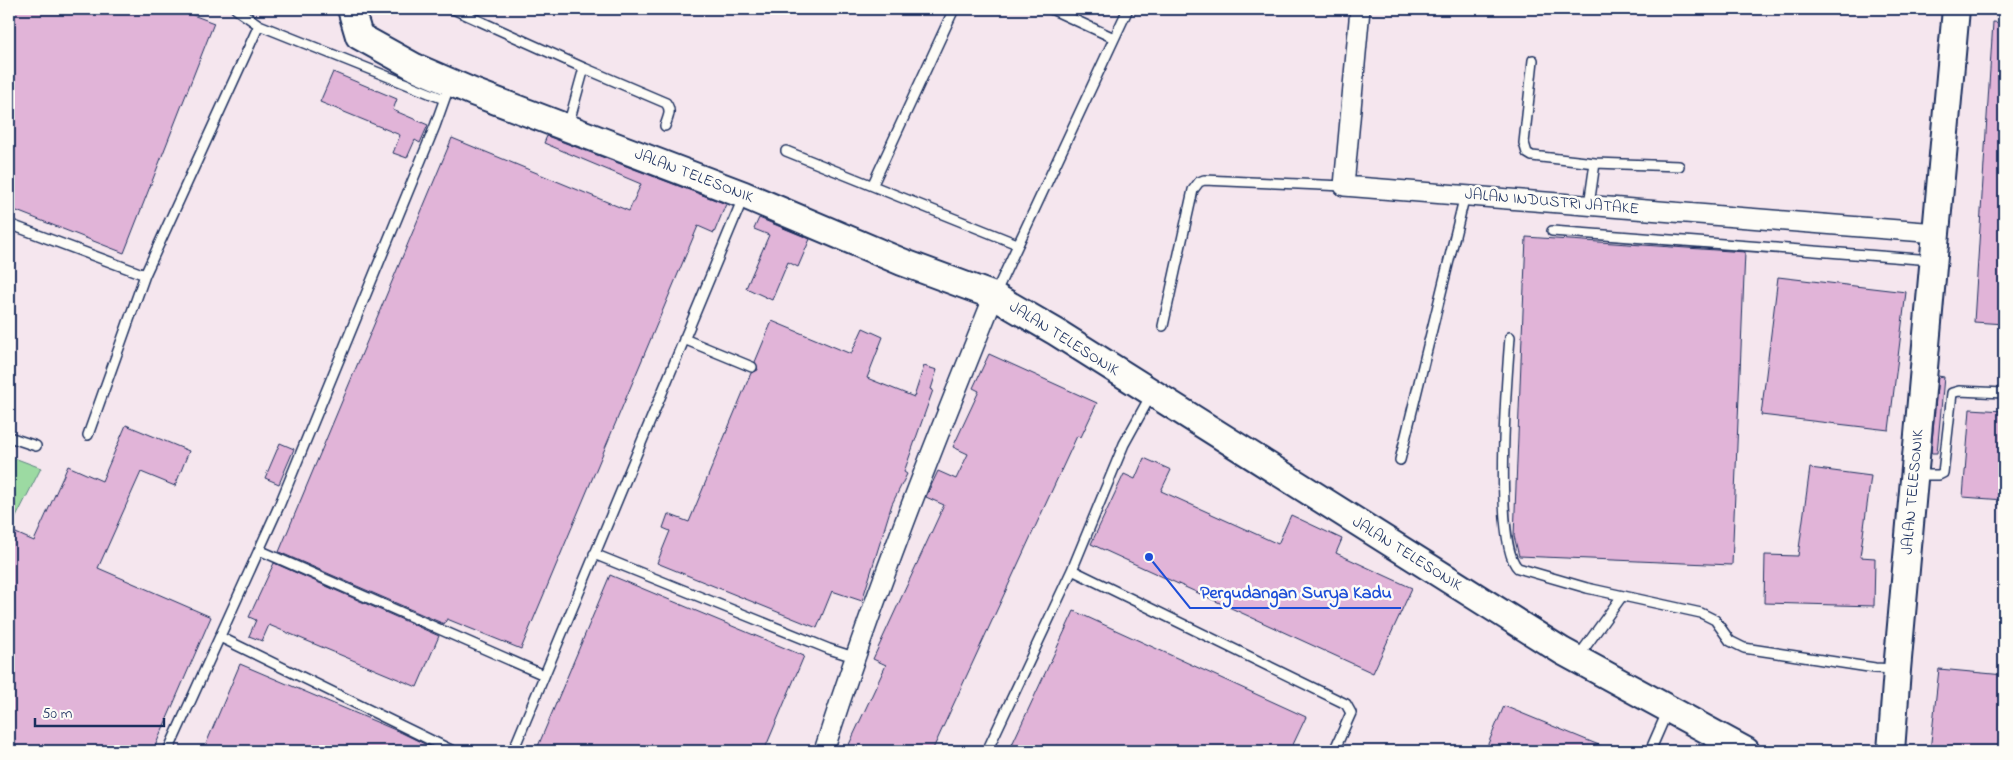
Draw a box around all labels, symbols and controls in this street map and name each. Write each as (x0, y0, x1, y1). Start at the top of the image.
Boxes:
street label: JALAN TELESONIK (631, 142, 757, 210)
street label: JALAN INDUSTRI JATAKE (1464, 182, 1640, 222)
street label: JALAN TELESONIK (1004, 295, 1124, 383)
street label: JALAN TELESONIK (1896, 428, 1930, 556)
street label: JALAN TELESONIK (1347, 510, 1467, 598)
callout: Pergudangan Surya Kadu (1190, 575, 1401, 608)
text: Pergudangan Surya Kadu (1200, 581, 1392, 608)
scale bar (35, 695, 164, 727)
text: 50 m (42, 703, 73, 725)

